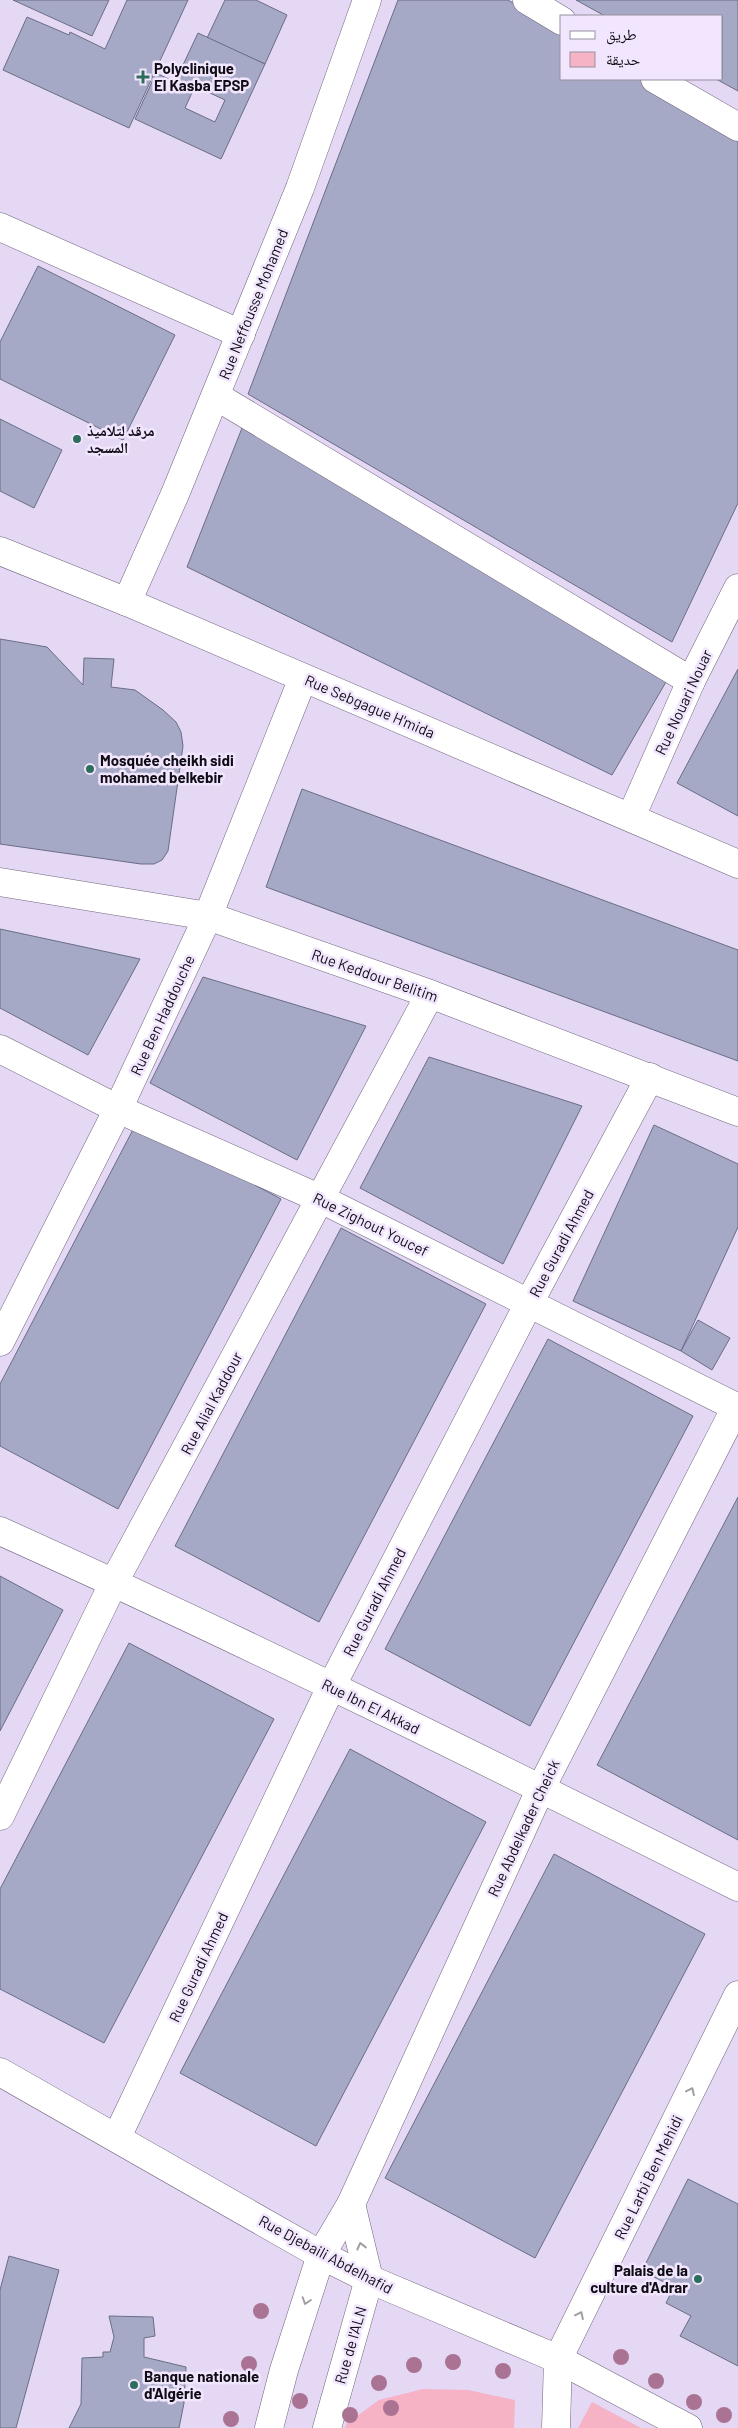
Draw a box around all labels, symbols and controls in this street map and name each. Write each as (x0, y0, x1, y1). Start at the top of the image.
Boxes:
legend (560, 15, 723, 80)
text: طريق (606, 25, 637, 45)
text: حديقة (606, 50, 641, 68)
place label: Polyclinique El Kasba EPSP (154, 59, 249, 94)
marker: Polyclinique El Kasba EPSP (136, 70, 150, 84)
street label: Rue Neffousse Mohamed (215, 226, 291, 382)
place label: مرقد لتلاميذ المسجد (87, 421, 155, 456)
marker: مرقد لتلاميذ المسجد (71, 433, 83, 445)
street label: Rue Nouari Nouar (651, 646, 715, 757)
street label: Rue Sebgague H'mida (302, 670, 438, 742)
place label: Mosquée cheikh sidi mohamed belkebir (100, 751, 234, 786)
marker: Mosquée cheikh sidi mohamed belkebir (84, 763, 96, 775)
street label: Rue Keddour Belitim (309, 945, 441, 1005)
street label: Rue Ben Haddouche (126, 952, 198, 1078)
street label: Rue Guradi Ahmed (525, 1186, 597, 1300)
street label: Rue Zighout Youcef (311, 1188, 431, 1260)
street label: Rue Alial Kaddour (176, 1348, 246, 1457)
street label: Rue Guradi Ahmed (339, 1545, 409, 1659)
street label: Rue Ibn El Akkad (319, 1675, 423, 1737)
street label: Rue Abdelkader Cheick (483, 1756, 563, 1899)
street label: Rue Guradi Ahmed (165, 1909, 231, 2025)
one-way arrow (684, 2087, 695, 2096)
street label: Rue Larbi Ben Mehidi (610, 2112, 686, 2242)
street label: Rue Djebaili Abdelhafid (256, 2211, 396, 2297)
one-way arrow (356, 2242, 367, 2251)
place label: Palais de la culture d'Adrar (590, 2261, 688, 2296)
marker: Palais de la culture d'Adrar (692, 2273, 704, 2285)
one-way arrow (302, 2296, 312, 2305)
street label: Rue de l'ALN (330, 2304, 370, 2386)
one-way arrow (574, 2311, 584, 2320)
place label: Banque nationale d'Algérie (144, 2367, 259, 2402)
marker: Banque nationale d'Algérie (128, 2379, 140, 2391)

